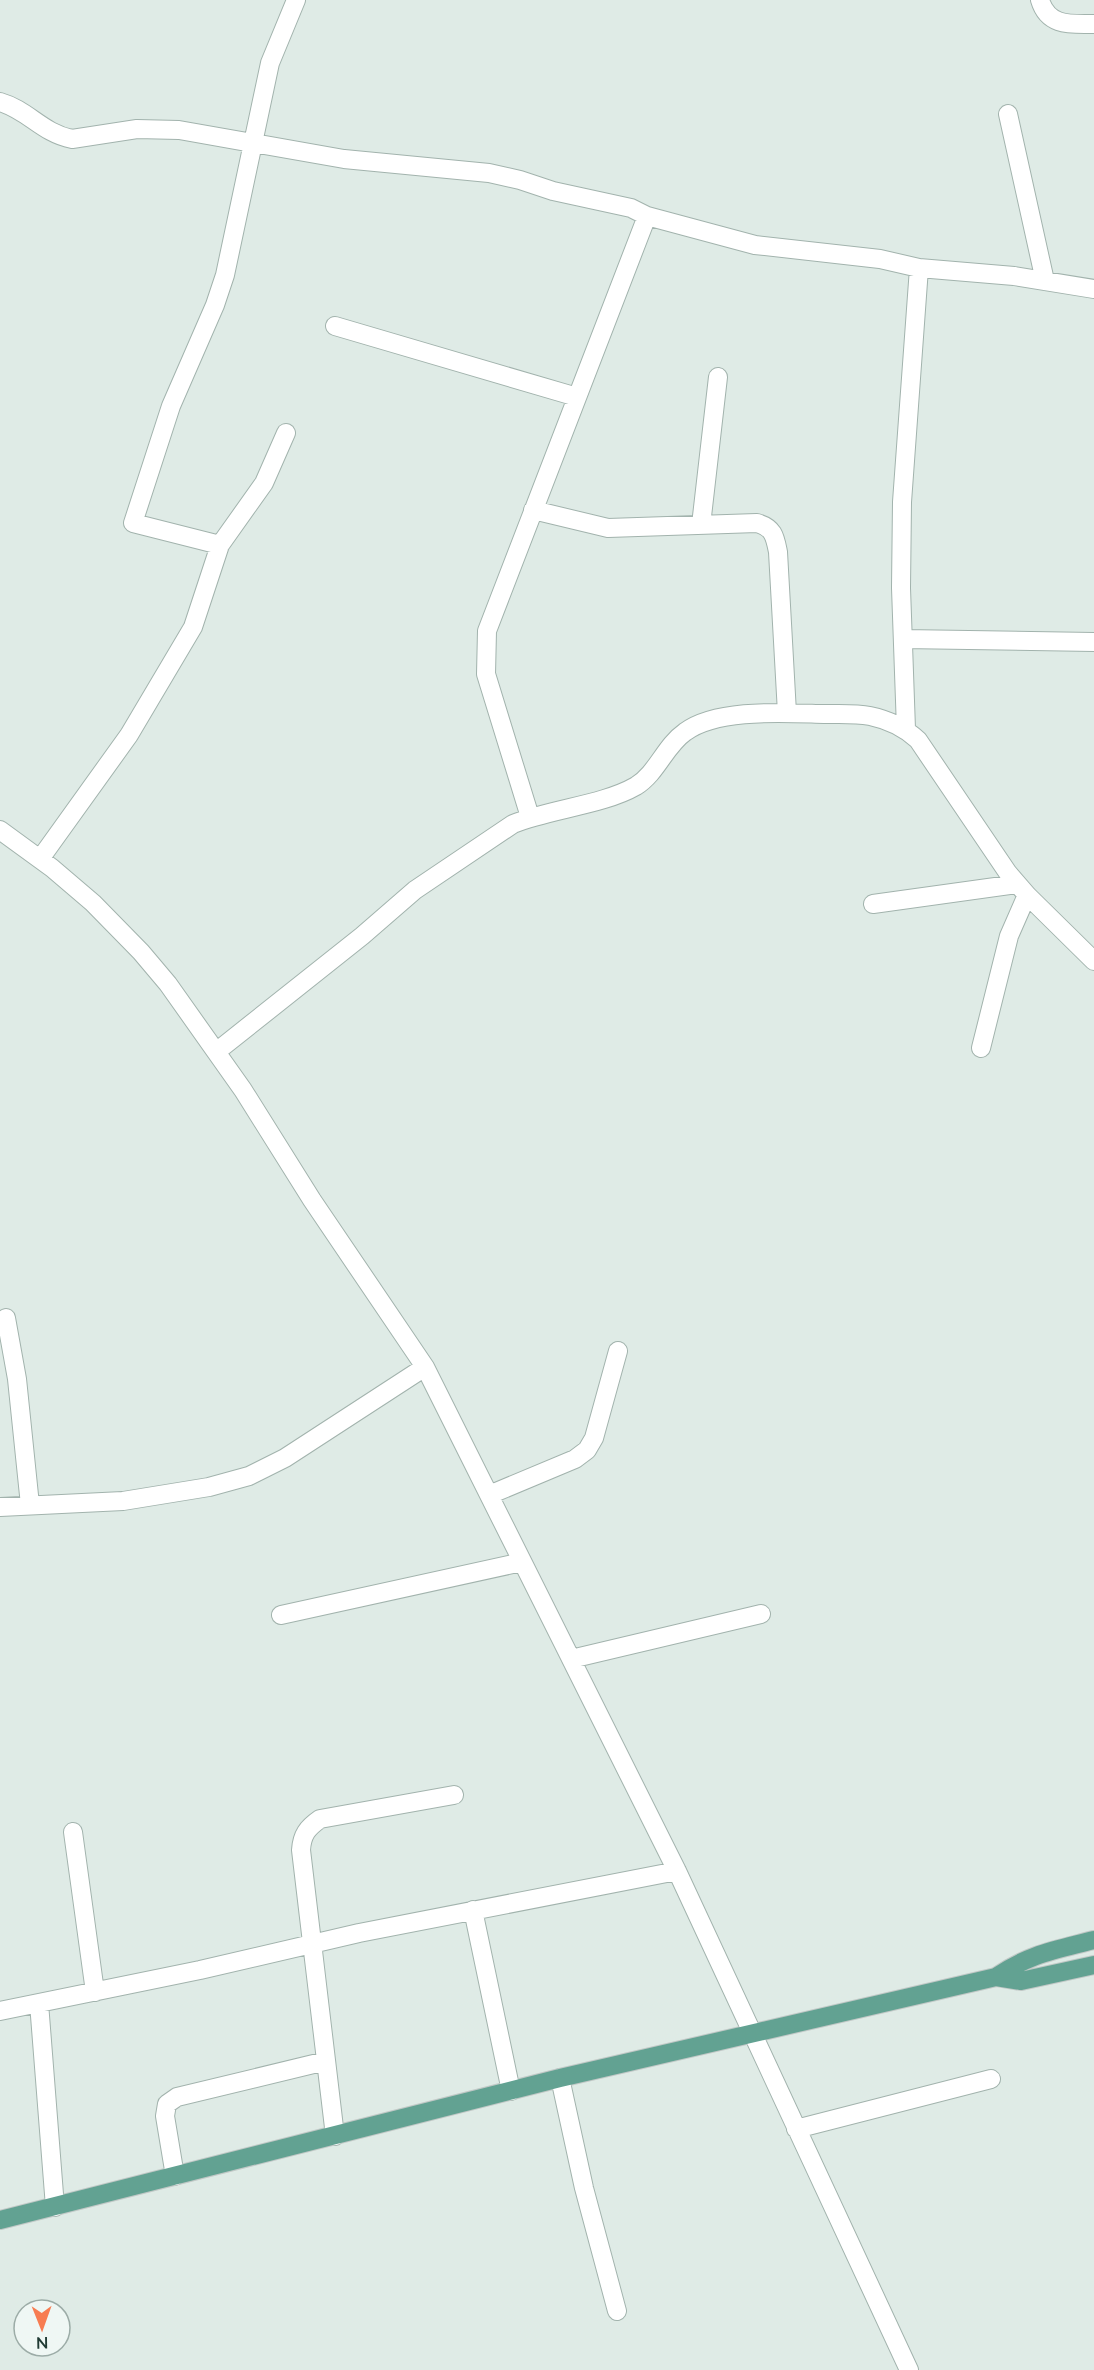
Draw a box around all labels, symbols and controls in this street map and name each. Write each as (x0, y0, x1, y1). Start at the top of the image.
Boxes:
north arrow (12, 2298, 72, 2358)
text: N (36, 2334, 49, 2353)

